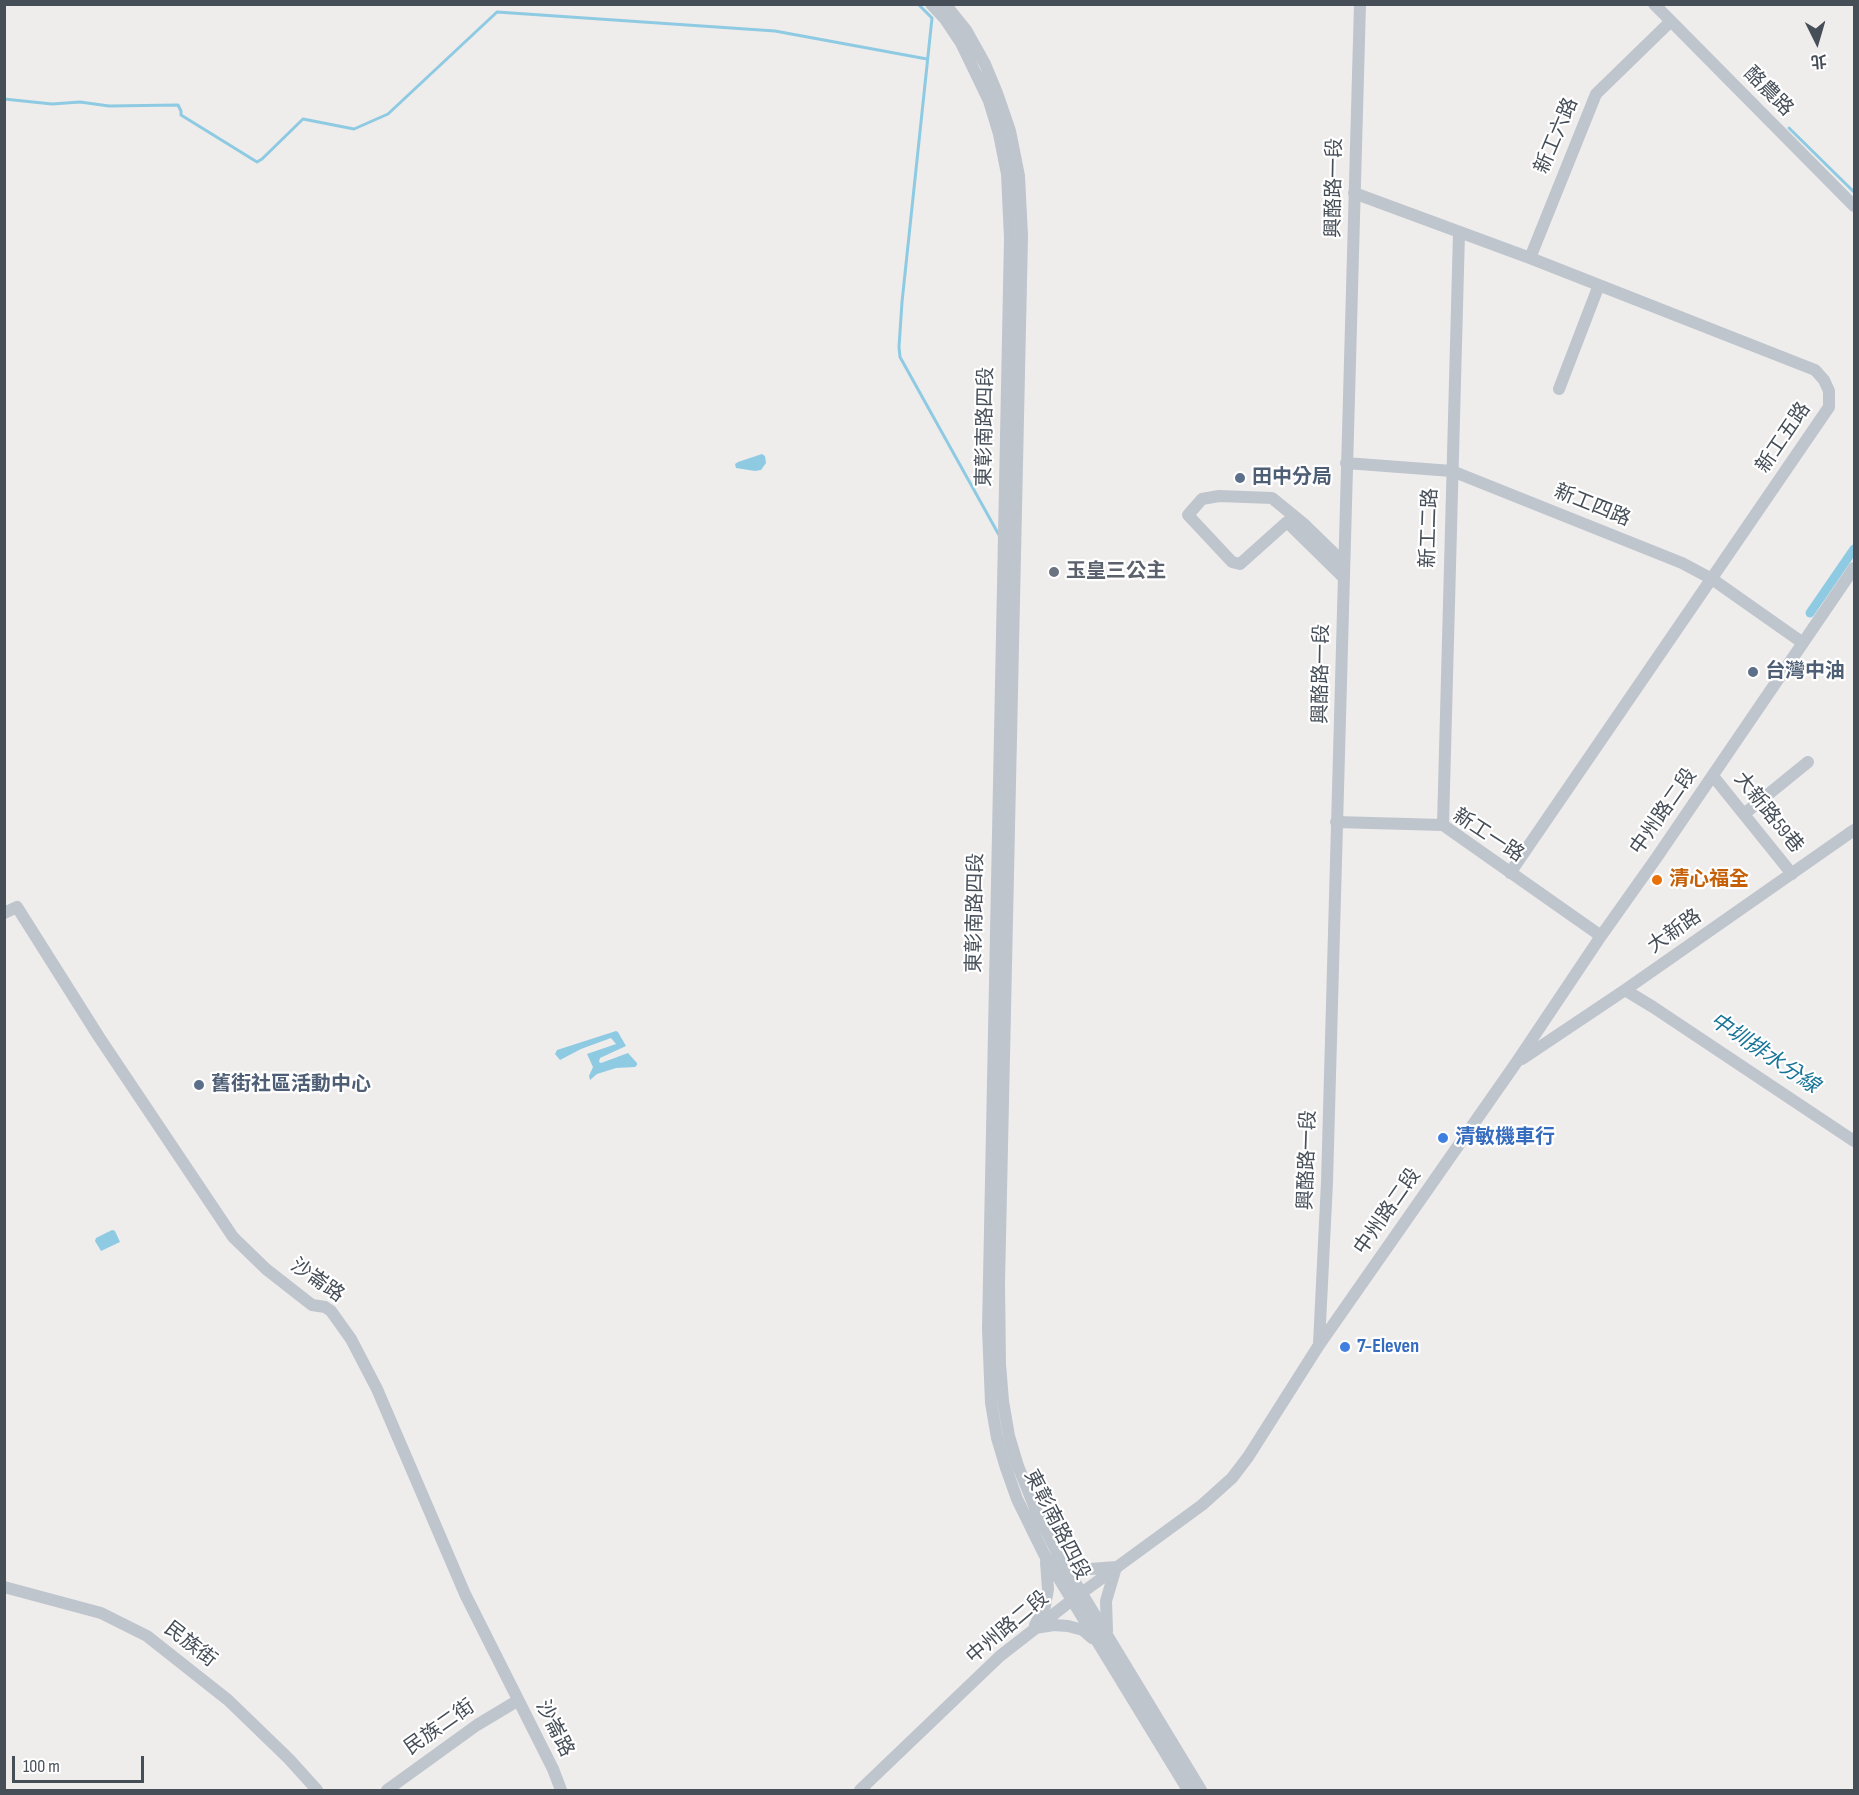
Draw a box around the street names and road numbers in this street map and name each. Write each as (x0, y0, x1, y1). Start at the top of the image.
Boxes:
street label: 酪農路 (1738, 62, 1798, 122)
street label: 新工六路 (1530, 94, 1584, 178)
street label: 興酪路一段 (1322, 138, 1348, 238)
street label: 東彰南路四段 (973, 367, 999, 487)
street label: 新工五路 (1752, 398, 1816, 478)
street label: 新工四路 (1550, 480, 1634, 532)
street label: 新工二路 (1417, 488, 1443, 568)
street label: 興酪路一段 (1309, 624, 1335, 724)
street label: 中州路二段 (1625, 764, 1703, 860)
street label: 大新路59巷 (1728, 768, 1808, 858)
street label: 新工一路 (1448, 804, 1528, 868)
street label: 東彰南路四段 (963, 853, 989, 973)
street label: 大新路 (1644, 905, 1706, 959)
street label: 興酪路一段 (1294, 1110, 1322, 1210)
street label: 中州路二段 (1349, 1164, 1427, 1260)
street label: 沙崙路 (286, 1254, 348, 1308)
street label: 東彰南路四段 (1018, 1466, 1094, 1584)
street label: 中州路二段 (962, 1587, 1054, 1669)
street label: 民族街 (159, 1617, 221, 1673)
street label: 民族二街 (400, 1695, 480, 1761)
street label: 沙崙路 (530, 1697, 578, 1761)

